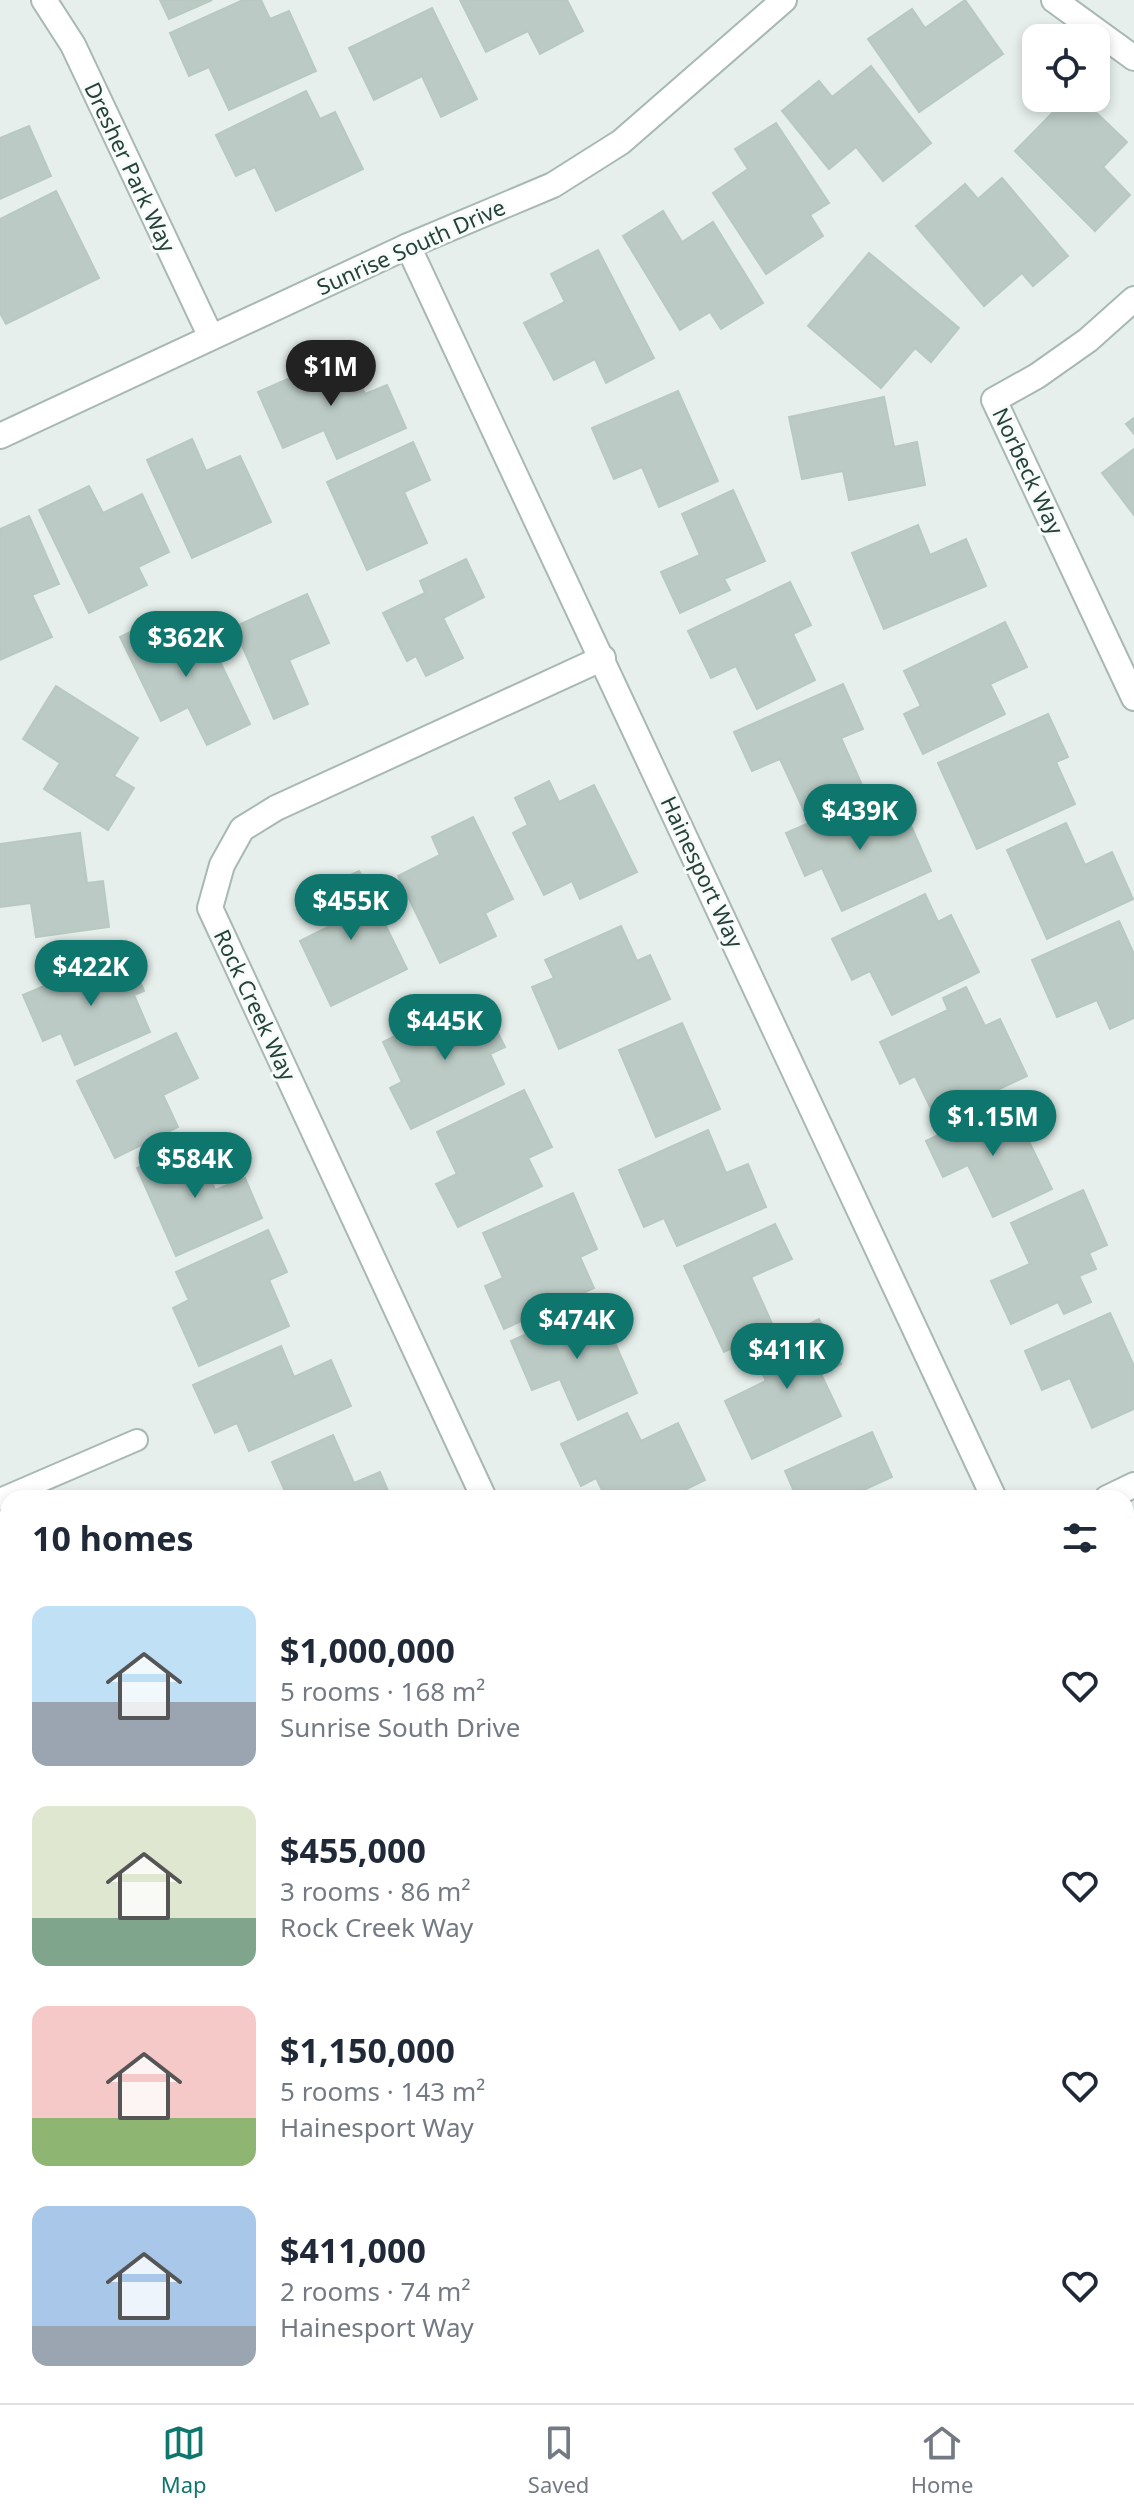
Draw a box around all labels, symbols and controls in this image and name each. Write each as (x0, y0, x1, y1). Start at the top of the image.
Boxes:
map controls (1022, 24, 1110, 112)
button: locate (1022, 24, 1110, 112)
street label: Dresher Park Way (78, 77, 184, 257)
street label: Sunrise South Drive (312, 191, 510, 301)
pin: $1M (292, 340, 370, 408)
text: $1M (304, 348, 358, 384)
street label: Norbeck Way (986, 402, 1072, 540)
pin: $362K (130, 611, 242, 679)
text: $362K (148, 619, 224, 655)
pin: $439K (804, 784, 916, 852)
street label: Hainesport Way (655, 791, 751, 953)
text: $439K (822, 792, 898, 828)
pin: $455K (295, 874, 407, 942)
text: $455K (313, 882, 389, 918)
street label: Rock Creek Way (208, 924, 304, 1086)
pin: $422K (35, 940, 147, 1008)
text: $422K (53, 948, 129, 984)
pin: $445K (389, 994, 501, 1062)
text: $445K (407, 1002, 483, 1038)
pin: $1.15M (928, 1090, 1058, 1158)
text: $1.15M (947, 1098, 1039, 1134)
pin: $584K (139, 1132, 251, 1200)
text: $584K (157, 1140, 233, 1176)
pin: $474K (521, 1293, 633, 1361)
text: $474K (539, 1301, 615, 1337)
pin: $411K (731, 1323, 843, 1391)
text: $411K (749, 1331, 825, 1367)
text: 10 homes (32, 1515, 194, 1561)
icon: filters (1058, 1516, 1102, 1560)
text: $1,000,000 (280, 1627, 455, 1673)
icon: home (96, 1638, 192, 1734)
icon: heart (1058, 1664, 1102, 1708)
text: 5 rooms · 168 m² (280, 1673, 485, 1709)
text: Sunrise South Drive (280, 1709, 520, 1745)
text: $455,000 (280, 1827, 426, 1873)
icon: home (96, 1838, 192, 1934)
icon: heart (1058, 1864, 1102, 1908)
text: 3 rooms · 86 m² (280, 1873, 470, 1909)
text: Rock Creek Way (280, 1909, 473, 1945)
text: $1,150,000 (280, 2027, 455, 2073)
icon: home (96, 2038, 192, 2134)
icon: heart (1058, 2064, 1102, 2108)
text: 5 rooms · 143 m² (280, 2073, 485, 2109)
text: Hainesport Way (280, 2109, 474, 2145)
text: $411,000 (280, 2227, 426, 2273)
icon: home (96, 2238, 192, 2334)
icon: heart (1058, 2264, 1102, 2308)
text: 2 rooms · 74 m² (280, 2273, 470, 2309)
text: Hainesport Way (280, 2309, 474, 2345)
tab: Map (161, 2421, 207, 2499)
tab: Saved (528, 2421, 589, 2499)
tab: Home (911, 2421, 973, 2499)

